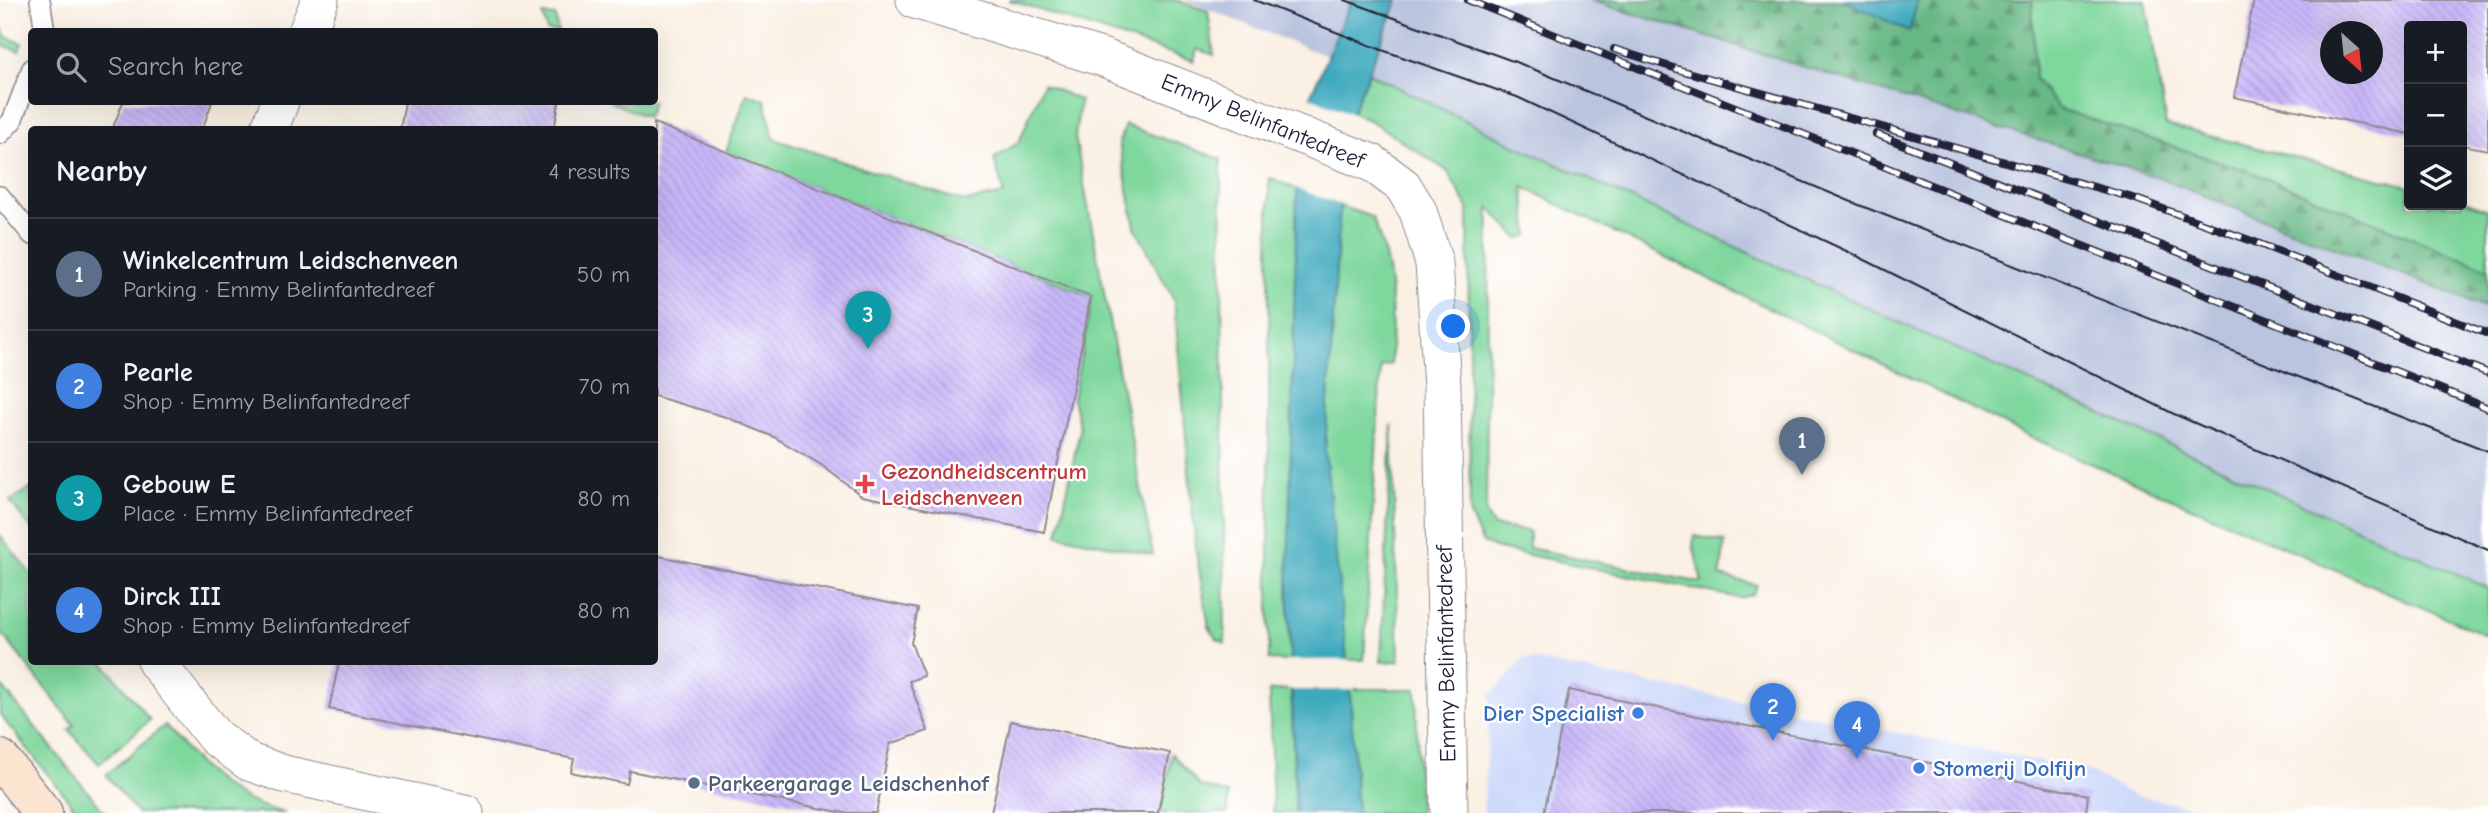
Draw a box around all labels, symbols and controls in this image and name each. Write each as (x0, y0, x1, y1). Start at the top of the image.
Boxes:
north arrow (2320, 21, 2383, 84)
map controls (2404, 21, 2467, 210)
button: + (2404, 21, 2467, 84)
search box (28, 28, 658, 105)
icon: search (52, 48, 90, 86)
text: Search here (108, 52, 243, 82)
street label: Emmy Belinfantedreef (1157, 68, 1370, 175)
button: − (2404, 84, 2467, 147)
button: layers (2404, 147, 2467, 210)
text: Nearby (56, 154, 147, 189)
text: 4 results (548, 158, 630, 185)
text: Winkelcentrum Leidschenveen (123, 246, 458, 276)
text: 1 (74, 261, 84, 288)
text: 50 m (577, 261, 630, 288)
text: Parking · Emmy Belinfantedreef (123, 276, 434, 303)
pin: 3 (845, 291, 891, 349)
your location (1436, 309, 1470, 343)
text: Pearle (123, 358, 193, 388)
text: 2 (73, 373, 85, 400)
text: 70 m (578, 373, 630, 400)
text: Shop · Emmy Belinfantedreef (123, 388, 409, 415)
pin: 1 (1779, 417, 1825, 475)
place label: Gezondheidscentrum Leidschenveen (881, 458, 1087, 511)
text: Gebouw E (123, 470, 235, 500)
marker: Gezondheidscentrum Leidschenveen (855, 474, 875, 494)
text: 3 (73, 485, 85, 512)
text: 80 m (577, 485, 630, 512)
text: Place · Emmy Belinfantedreef (123, 500, 412, 527)
street label: Emmy Belinfantedreef (1431, 544, 1461, 763)
text: Dirck III (123, 582, 221, 612)
text: 4 (74, 597, 84, 624)
text: 80 m (577, 597, 630, 624)
text: Shop · Emmy Belinfantedreef (123, 612, 409, 639)
pin: 2 (1750, 683, 1796, 741)
place label: Dier Specialist (1483, 700, 1624, 727)
pin: 4 (1834, 701, 1880, 759)
marker: Dier Specialist (1630, 705, 1646, 721)
place label: Stomerij Dolfijn (1933, 755, 2086, 782)
marker: Stomerij Dolfijn (1911, 760, 1927, 776)
place label: Parkeergarage Leidschenhof (708, 770, 990, 797)
marker: Parkeergarage Leidschenhof (686, 775, 702, 791)

